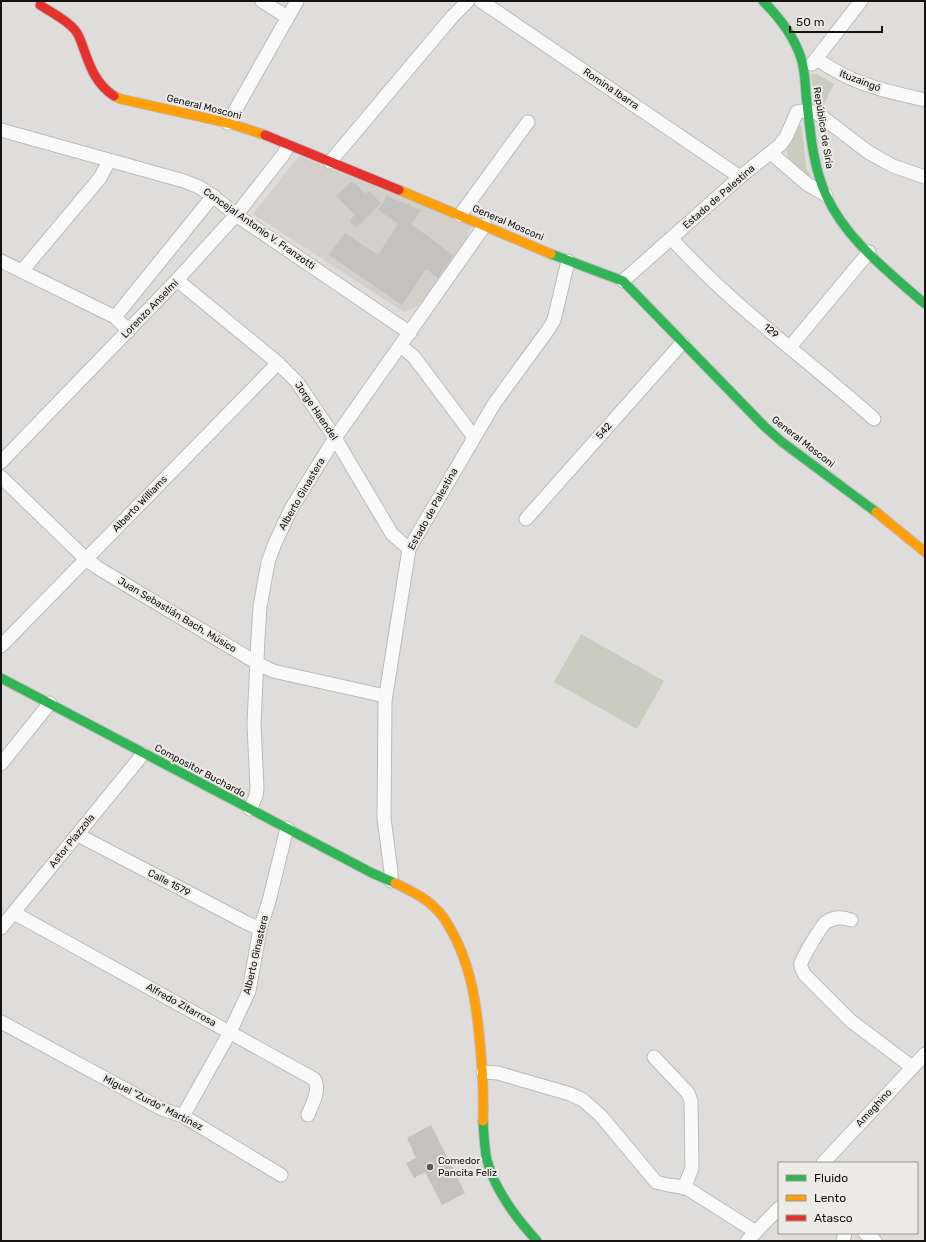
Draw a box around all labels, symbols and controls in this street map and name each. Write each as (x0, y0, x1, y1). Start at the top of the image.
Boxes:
scale bar (790, 8, 882, 34)
text: 50 m (796, 15, 824, 29)
street label: Romina Ibarra (581, 66, 641, 112)
street label: Ituzaingó (838, 68, 883, 94)
street label: República de Siria (811, 86, 835, 170)
street label: General Mosconi (165, 92, 243, 122)
street label: Estado de Palestina (680, 162, 758, 232)
street label: Concejal Antonio V. Franzotti (201, 186, 317, 272)
street label: General Mosconi (470, 202, 546, 244)
street label: Lorenzo Anselmi (119, 277, 181, 341)
street label: 129 (761, 321, 781, 341)
street label: Jorge Haendel (292, 379, 340, 443)
street label: General Mosconi (769, 414, 837, 470)
street label: 542 (594, 420, 615, 442)
street label: Alberto Ginastera (276, 456, 328, 532)
street label: Estado de Palestina (406, 466, 460, 552)
street label: Alberto Williams (110, 473, 170, 535)
street label: Juan Sebastián Bach, Músico (115, 575, 239, 655)
street label: Compositor Buchardo (152, 742, 248, 800)
street label: Astor Piazzola (47, 812, 97, 870)
street label: Calle 1579 (146, 867, 192, 899)
street label: Alberto Ginastera (241, 914, 271, 996)
street label: Alfredo Zitarrosa (144, 981, 218, 1029)
street label: Miguel "Zurdo" Martínez (101, 1073, 205, 1133)
street label: Ameghino (853, 1086, 895, 1129)
place label: Comedor Pancita Feliz (438, 1155, 497, 1179)
marker: Comedor Pancita Feliz (425, 1162, 435, 1172)
legend (778, 1162, 918, 1234)
text: Fluido (814, 1171, 848, 1185)
text: Lento (814, 1191, 846, 1205)
text: Atasco (814, 1211, 853, 1225)

